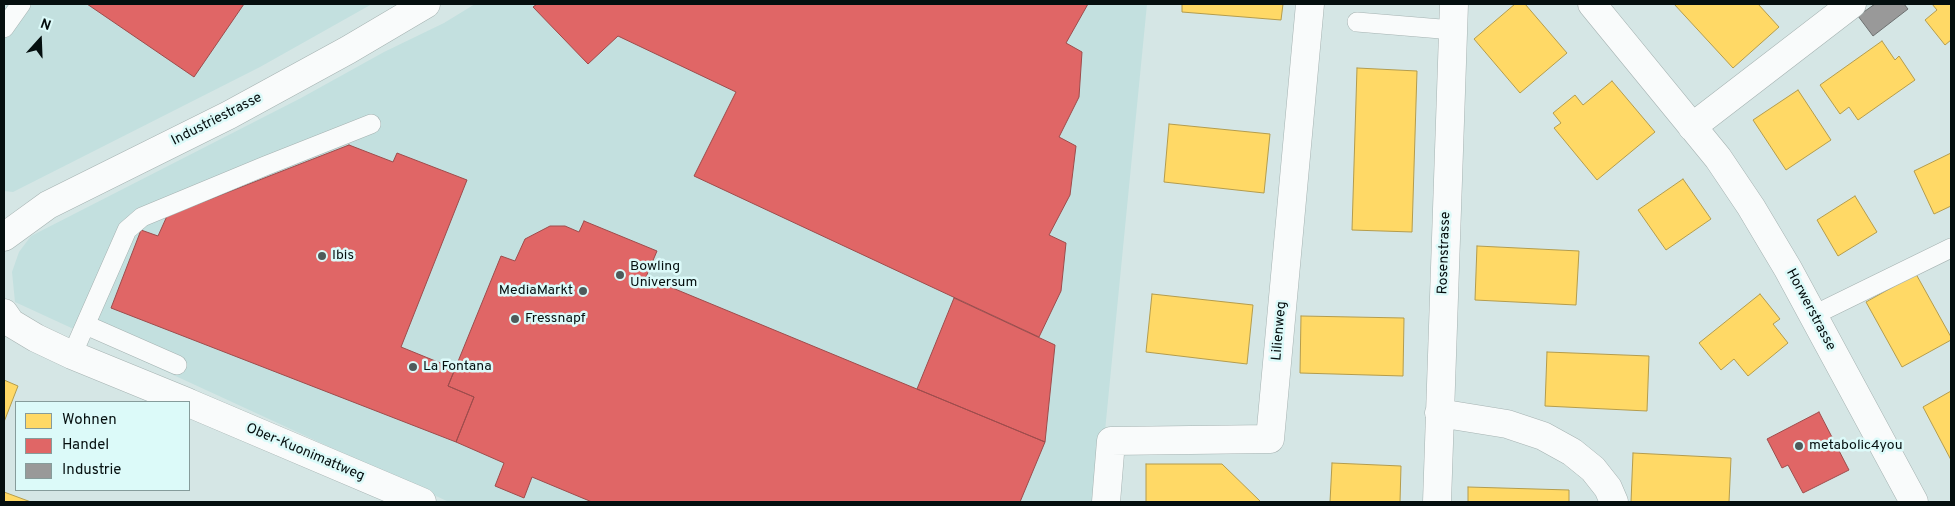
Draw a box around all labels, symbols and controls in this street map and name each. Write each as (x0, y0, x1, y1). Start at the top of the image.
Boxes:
north arrow (15, 15, 65, 65)
text: N (38, 16, 53, 35)
street label: Industriestrasse (169, 90, 265, 150)
street label: Rosenstrasse (1435, 211, 1455, 295)
place label: Ibis (332, 248, 354, 264)
marker: Ibis (316, 250, 328, 262)
place label: Bowling Universum (630, 259, 697, 292)
street label: Horwerstrasse (1781, 266, 1839, 354)
marker: Bowling Universum (614, 269, 626, 281)
place label: MediaMarkt (499, 283, 573, 299)
marker: MediaMarkt (577, 285, 589, 297)
street label: Lilienweg (1269, 301, 1291, 361)
place label: Fressnapf (525, 311, 585, 327)
marker: Fressnapf (509, 313, 521, 325)
place label: La Fontana (423, 359, 492, 375)
marker: La Fontana (407, 361, 419, 373)
legend (15, 401, 190, 491)
text: Wohnen (62, 411, 117, 430)
street label: Ober-Kuonimattweg (243, 420, 367, 486)
text: Handel (62, 436, 109, 455)
place label: metabolic4you (1809, 438, 1903, 454)
marker: metabolic4you (1793, 440, 1805, 452)
text: Industrie (62, 461, 121, 480)

